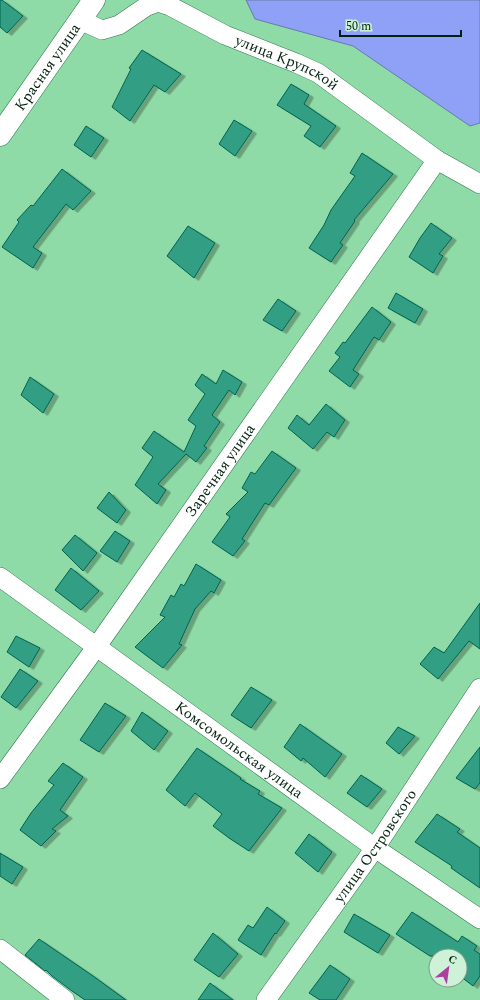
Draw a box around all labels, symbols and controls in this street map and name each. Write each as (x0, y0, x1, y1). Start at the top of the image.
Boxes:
scale bar (340, 12, 461, 38)
text: 50 m (346, 17, 371, 36)
street label: Красная улица (9, 18, 87, 116)
street label: улица Крупской (231, 29, 343, 96)
street label: Заречная улица (179, 419, 262, 522)
street label: Комсомольская улица (170, 696, 308, 805)
street label: улица Островского (328, 785, 423, 908)
north arrow (428, 948, 468, 988)
text: С (445, 950, 460, 969)

